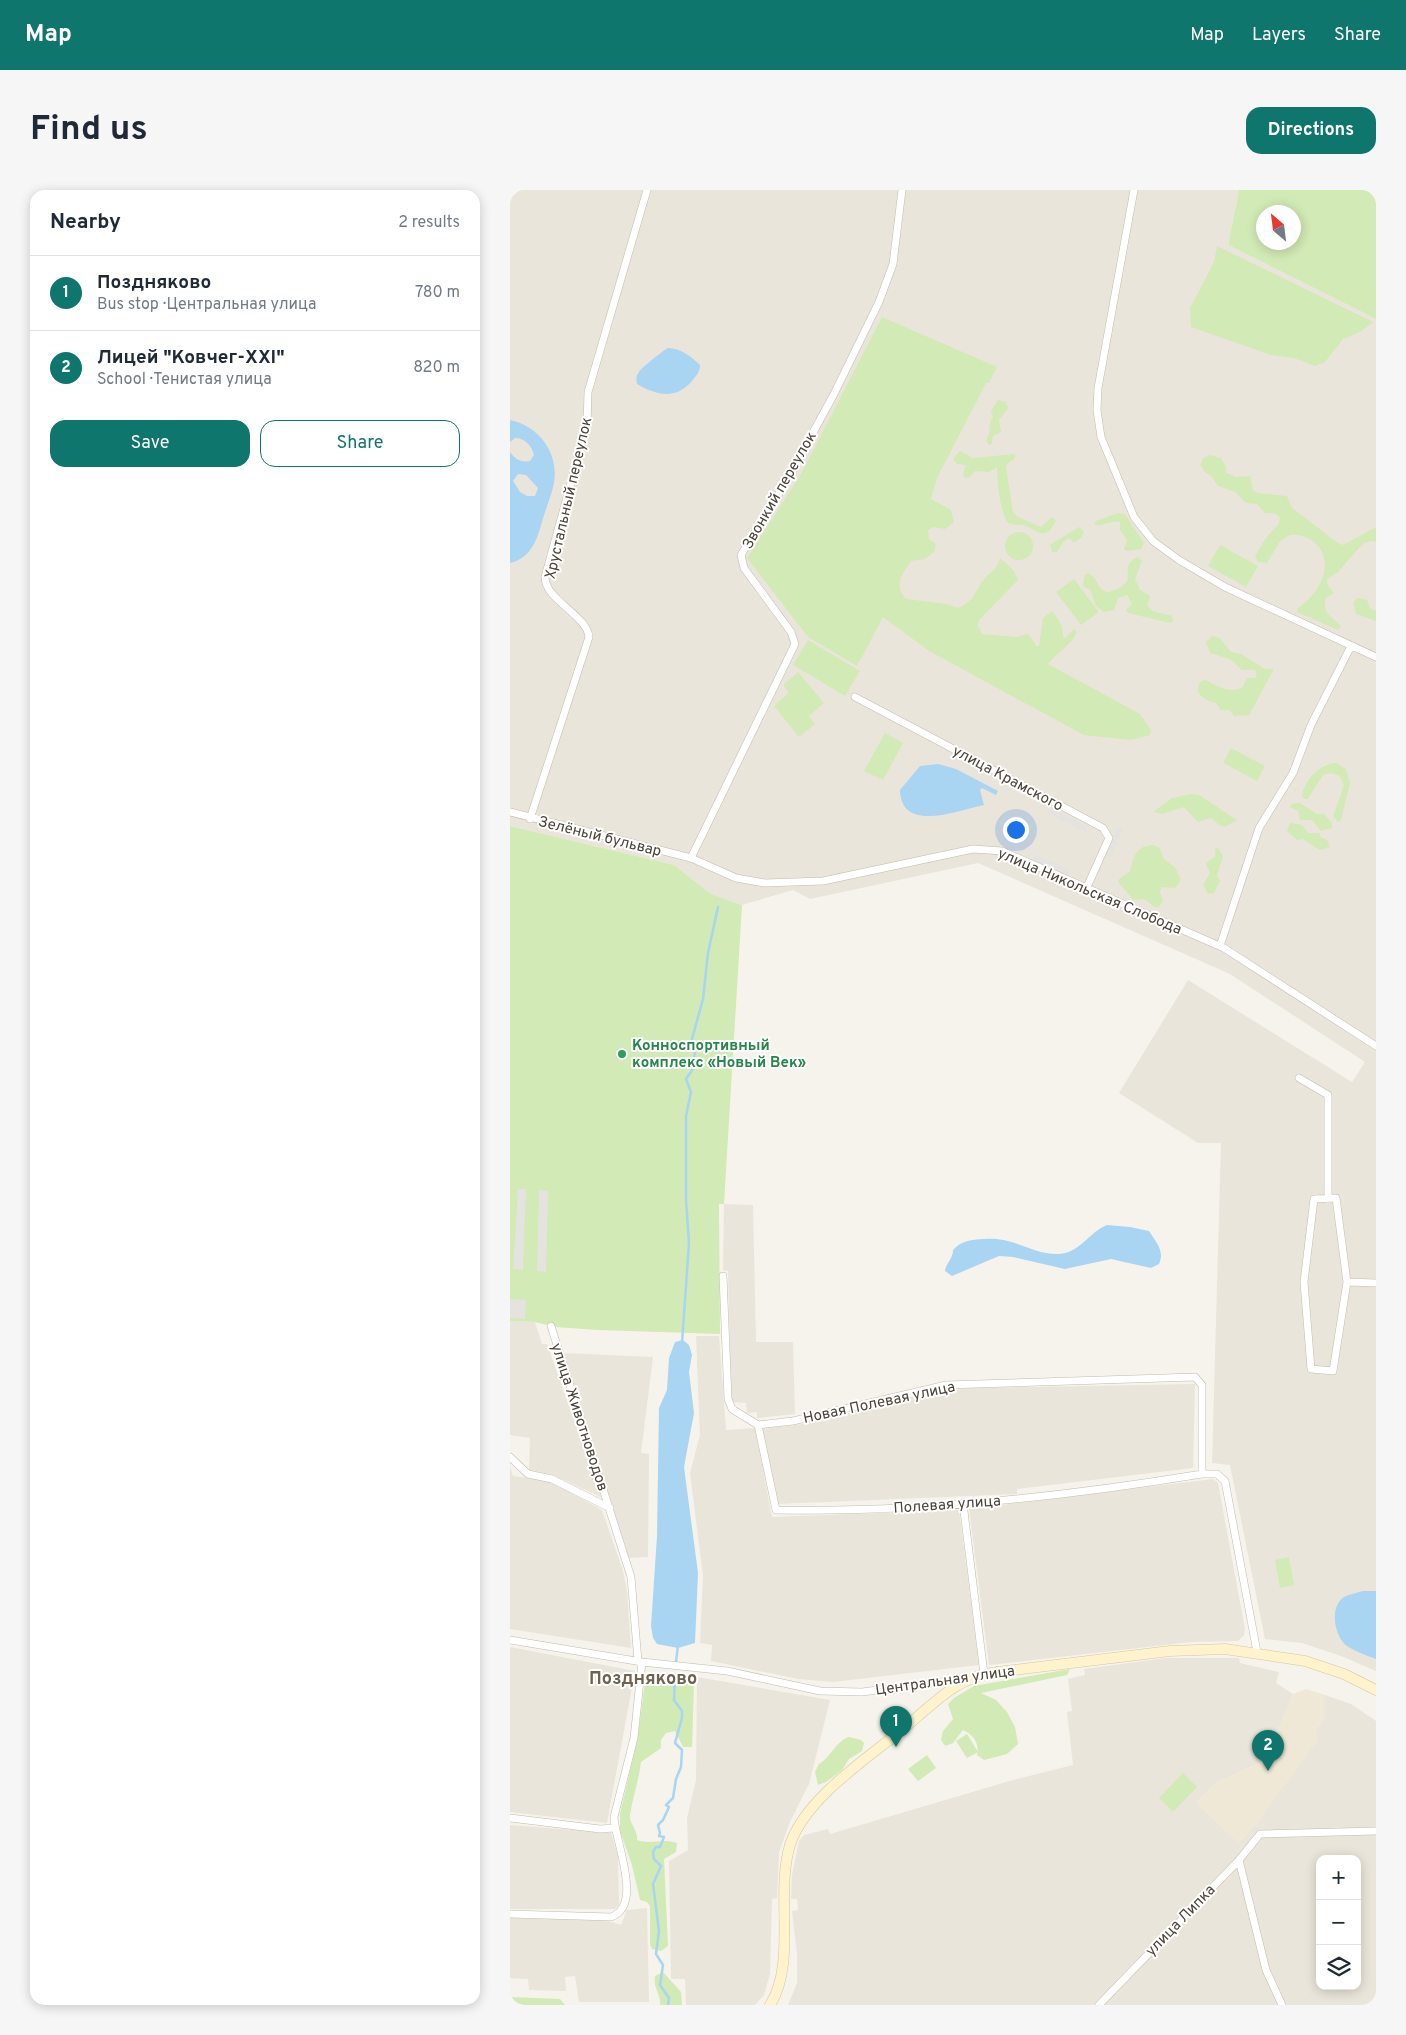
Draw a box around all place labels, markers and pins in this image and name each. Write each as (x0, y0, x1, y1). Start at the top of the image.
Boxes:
place label: Конноспортивный комплекс «Новый Век» (632, 1037, 806, 1073)
marker: Конноспортивный комплекс «Новый Век» (616, 1048, 628, 1060)
pin: 1 (880, 1706, 912, 1747)
pin: 2 (1252, 1730, 1284, 1771)

